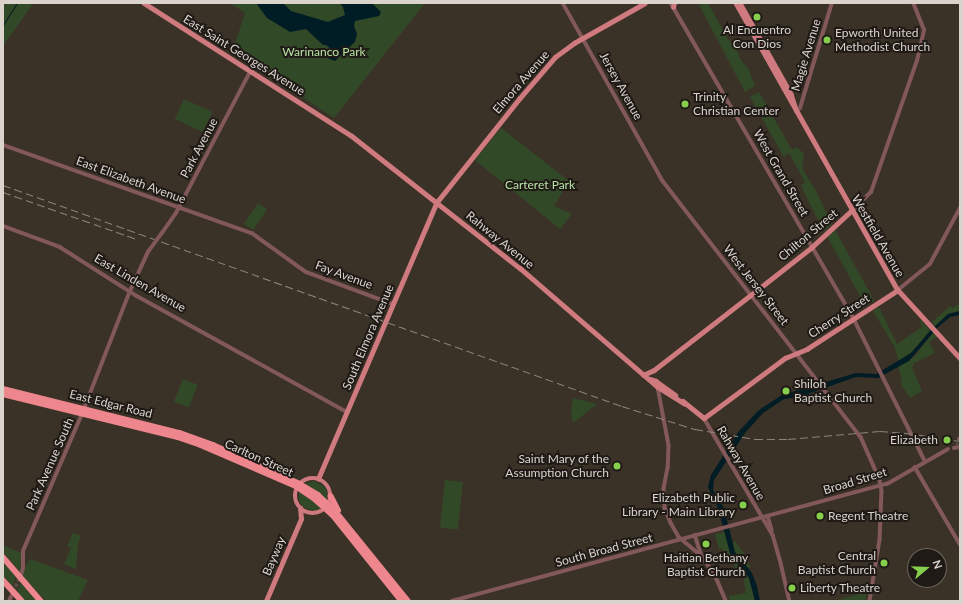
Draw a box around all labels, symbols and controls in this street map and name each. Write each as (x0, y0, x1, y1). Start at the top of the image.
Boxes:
street label: East Saint Georges Avenue (180, 11, 308, 99)
marker: Al Encuentro Con Dios (752, 12, 762, 22)
street label: Magie Avenue (788, 17, 824, 93)
place label: Al Encuentro Con Dios (723, 23, 791, 51)
place label: Epworth United Methodist Church (835, 26, 930, 54)
marker: Epworth United Methodist Church (822, 35, 832, 45)
park label: Warinanco Park (282, 45, 366, 59)
street label: Elmora Avenue (490, 47, 552, 117)
street label: Jersey Avenue (596, 49, 646, 123)
place label: Trinity Christian Center (693, 90, 779, 118)
marker: Trinity Christian Center (680, 99, 690, 109)
street label: Park Avenue (177, 115, 221, 181)
street label: West Grand Street (750, 127, 812, 219)
street label: East Elizabeth Avenue (74, 153, 188, 207)
park label: Carteret Park (505, 178, 575, 192)
street label: Westfield Avenue (848, 192, 908, 280)
street label: Chilton Street (775, 206, 841, 264)
street label: Rahway Avenue (463, 208, 537, 272)
street label: West Jersey Street (720, 242, 792, 328)
street label: East Linden Avenue (92, 251, 188, 315)
street label: Fay Avenue (313, 258, 375, 292)
street label: South Elmora Avenue (339, 282, 397, 392)
street label: Cherry Street (805, 291, 873, 341)
place label: Shiloh Baptist Church (794, 377, 872, 405)
marker: Shiloh Baptist Church (781, 386, 791, 396)
street label: East Edgar Road (68, 387, 154, 421)
street label: Park Avenue South (23, 415, 77, 513)
street label: Rahway Avenue (714, 423, 768, 503)
place label: Elizabeth (890, 433, 938, 447)
marker: Elizabeth (941, 434, 953, 446)
street label: Carlton Street (222, 436, 296, 480)
place label: Saint Mary of the Assumption Church (505, 452, 609, 480)
marker: Saint Mary of the Assumption Church (612, 461, 622, 471)
street label: Broad Street (821, 464, 889, 498)
place label: Elizabeth Public Library - Main Library (622, 491, 735, 519)
marker: Elizabeth Public Library - Main Library (738, 500, 748, 510)
place label: Regent Theatre (828, 509, 909, 523)
marker: Regent Theatre (815, 511, 825, 521)
street label: South Broad Street (554, 530, 654, 570)
street label: Bayway (259, 534, 289, 578)
marker: Haitian Bethany Baptist Church (701, 539, 711, 549)
north arrow (907, 548, 947, 588)
place label: Central Baptist Church (798, 549, 876, 577)
place label: Haitian Bethany Baptist Church (664, 551, 748, 579)
marker: Central Baptist Church (879, 558, 889, 568)
text: N (930, 558, 945, 570)
place label: Liberty Theatre (800, 581, 881, 595)
marker: Liberty Theatre (787, 583, 797, 593)

